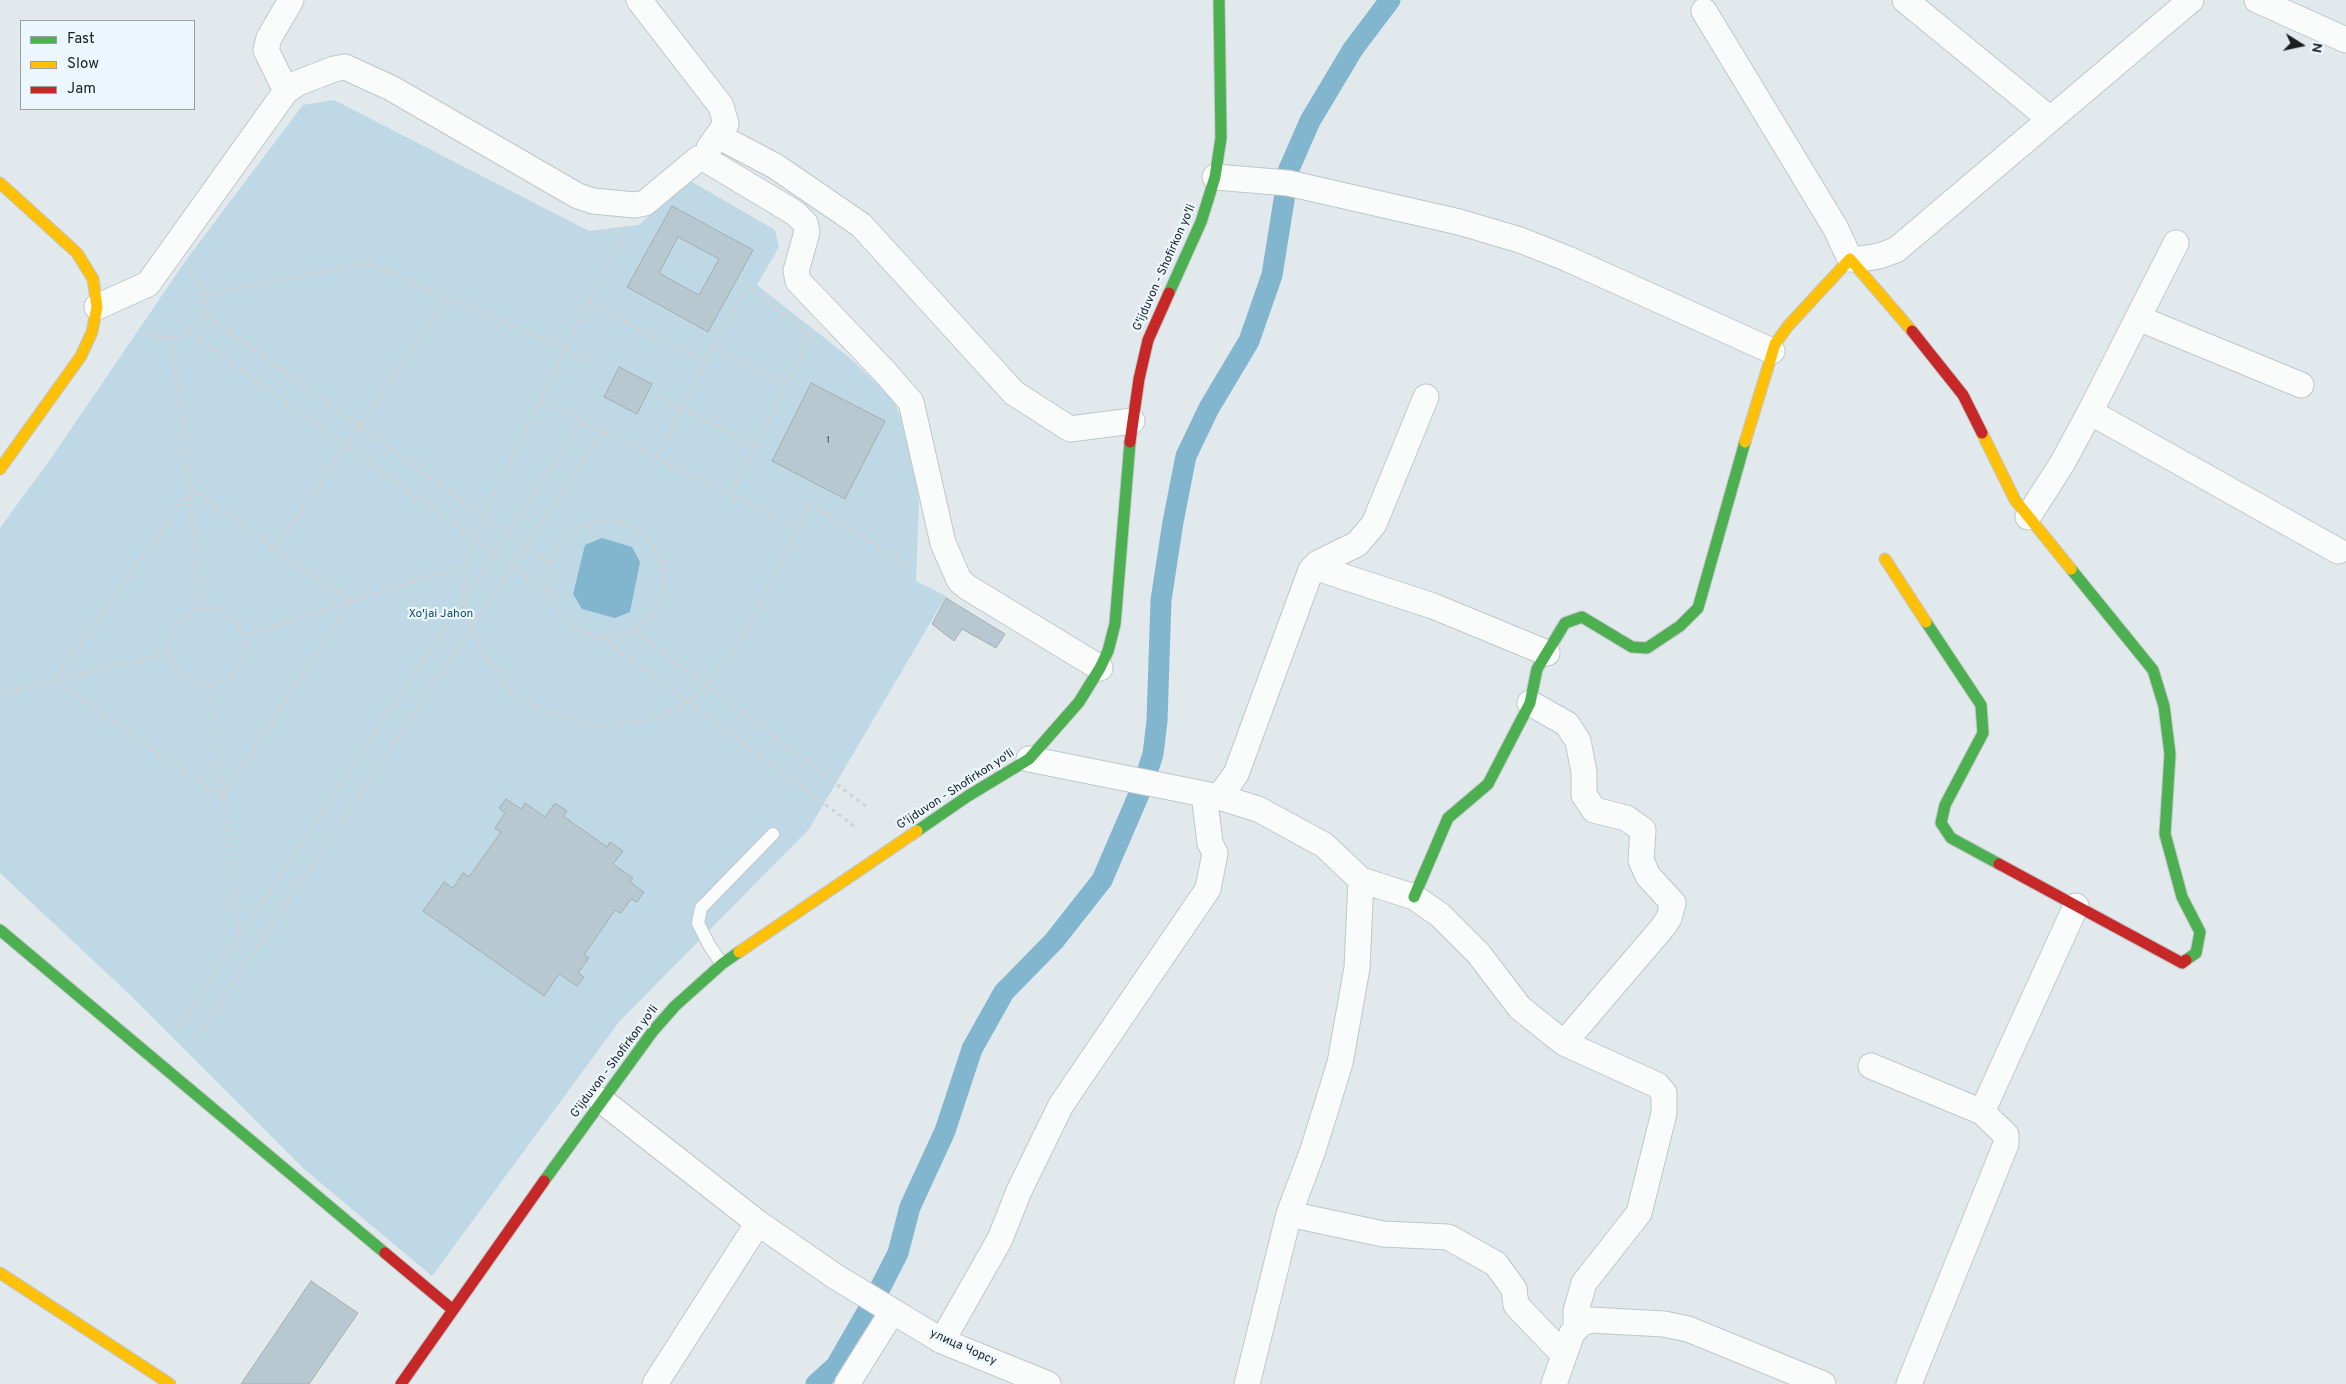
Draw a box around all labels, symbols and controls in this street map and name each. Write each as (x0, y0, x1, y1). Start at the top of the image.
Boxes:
legend (20, 20, 195, 110)
north arrow (2276, 20, 2326, 70)
text: Fast (67, 30, 95, 49)
text: N (2307, 41, 2326, 54)
text: Slow (67, 55, 99, 74)
text: Jam (67, 80, 96, 99)
street label: G'ijduvon - Shofirkon yo'li (1131, 202, 1199, 334)
house number: 1 (826, 435, 830, 447)
park label: Xo'jai Jahon (409, 608, 473, 622)
street label: G'ijduvon - Shofirkon yo'li (895, 747, 1017, 833)
street label: G'ijduvon - Shofirkon yo'li (568, 1003, 662, 1121)
street label: улица Чорсу (927, 1327, 999, 1369)

